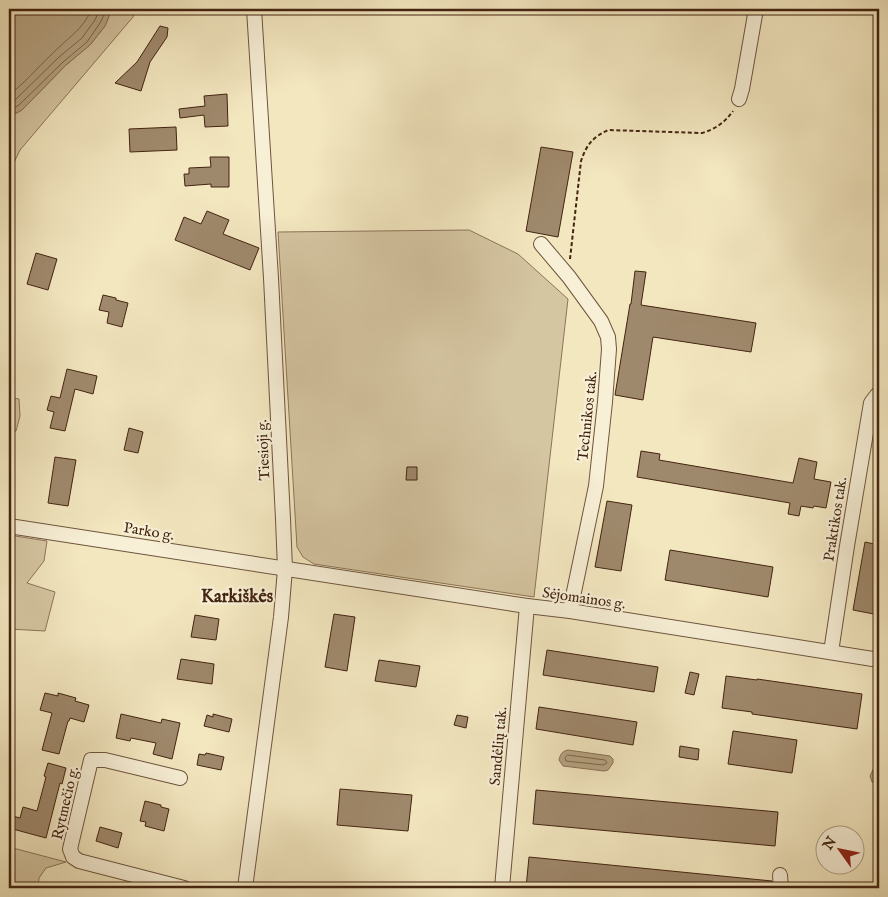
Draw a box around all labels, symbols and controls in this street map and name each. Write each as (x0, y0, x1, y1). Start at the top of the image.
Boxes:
street label: Technikos tak. (573, 370, 602, 462)
street label: Tiesioji g. (252, 419, 275, 481)
street label: Praktikos tak. (819, 475, 852, 563)
street label: Parko g. (122, 518, 176, 545)
street label: Sėjomainos g. (541, 583, 627, 614)
district label: Karkiškės (201, 586, 274, 609)
street label: Sandėlių tak. (486, 706, 511, 786)
street label: Rytmečio g. (48, 765, 83, 842)
north arrow (816, 824, 866, 874)
text: N (819, 833, 841, 854)

